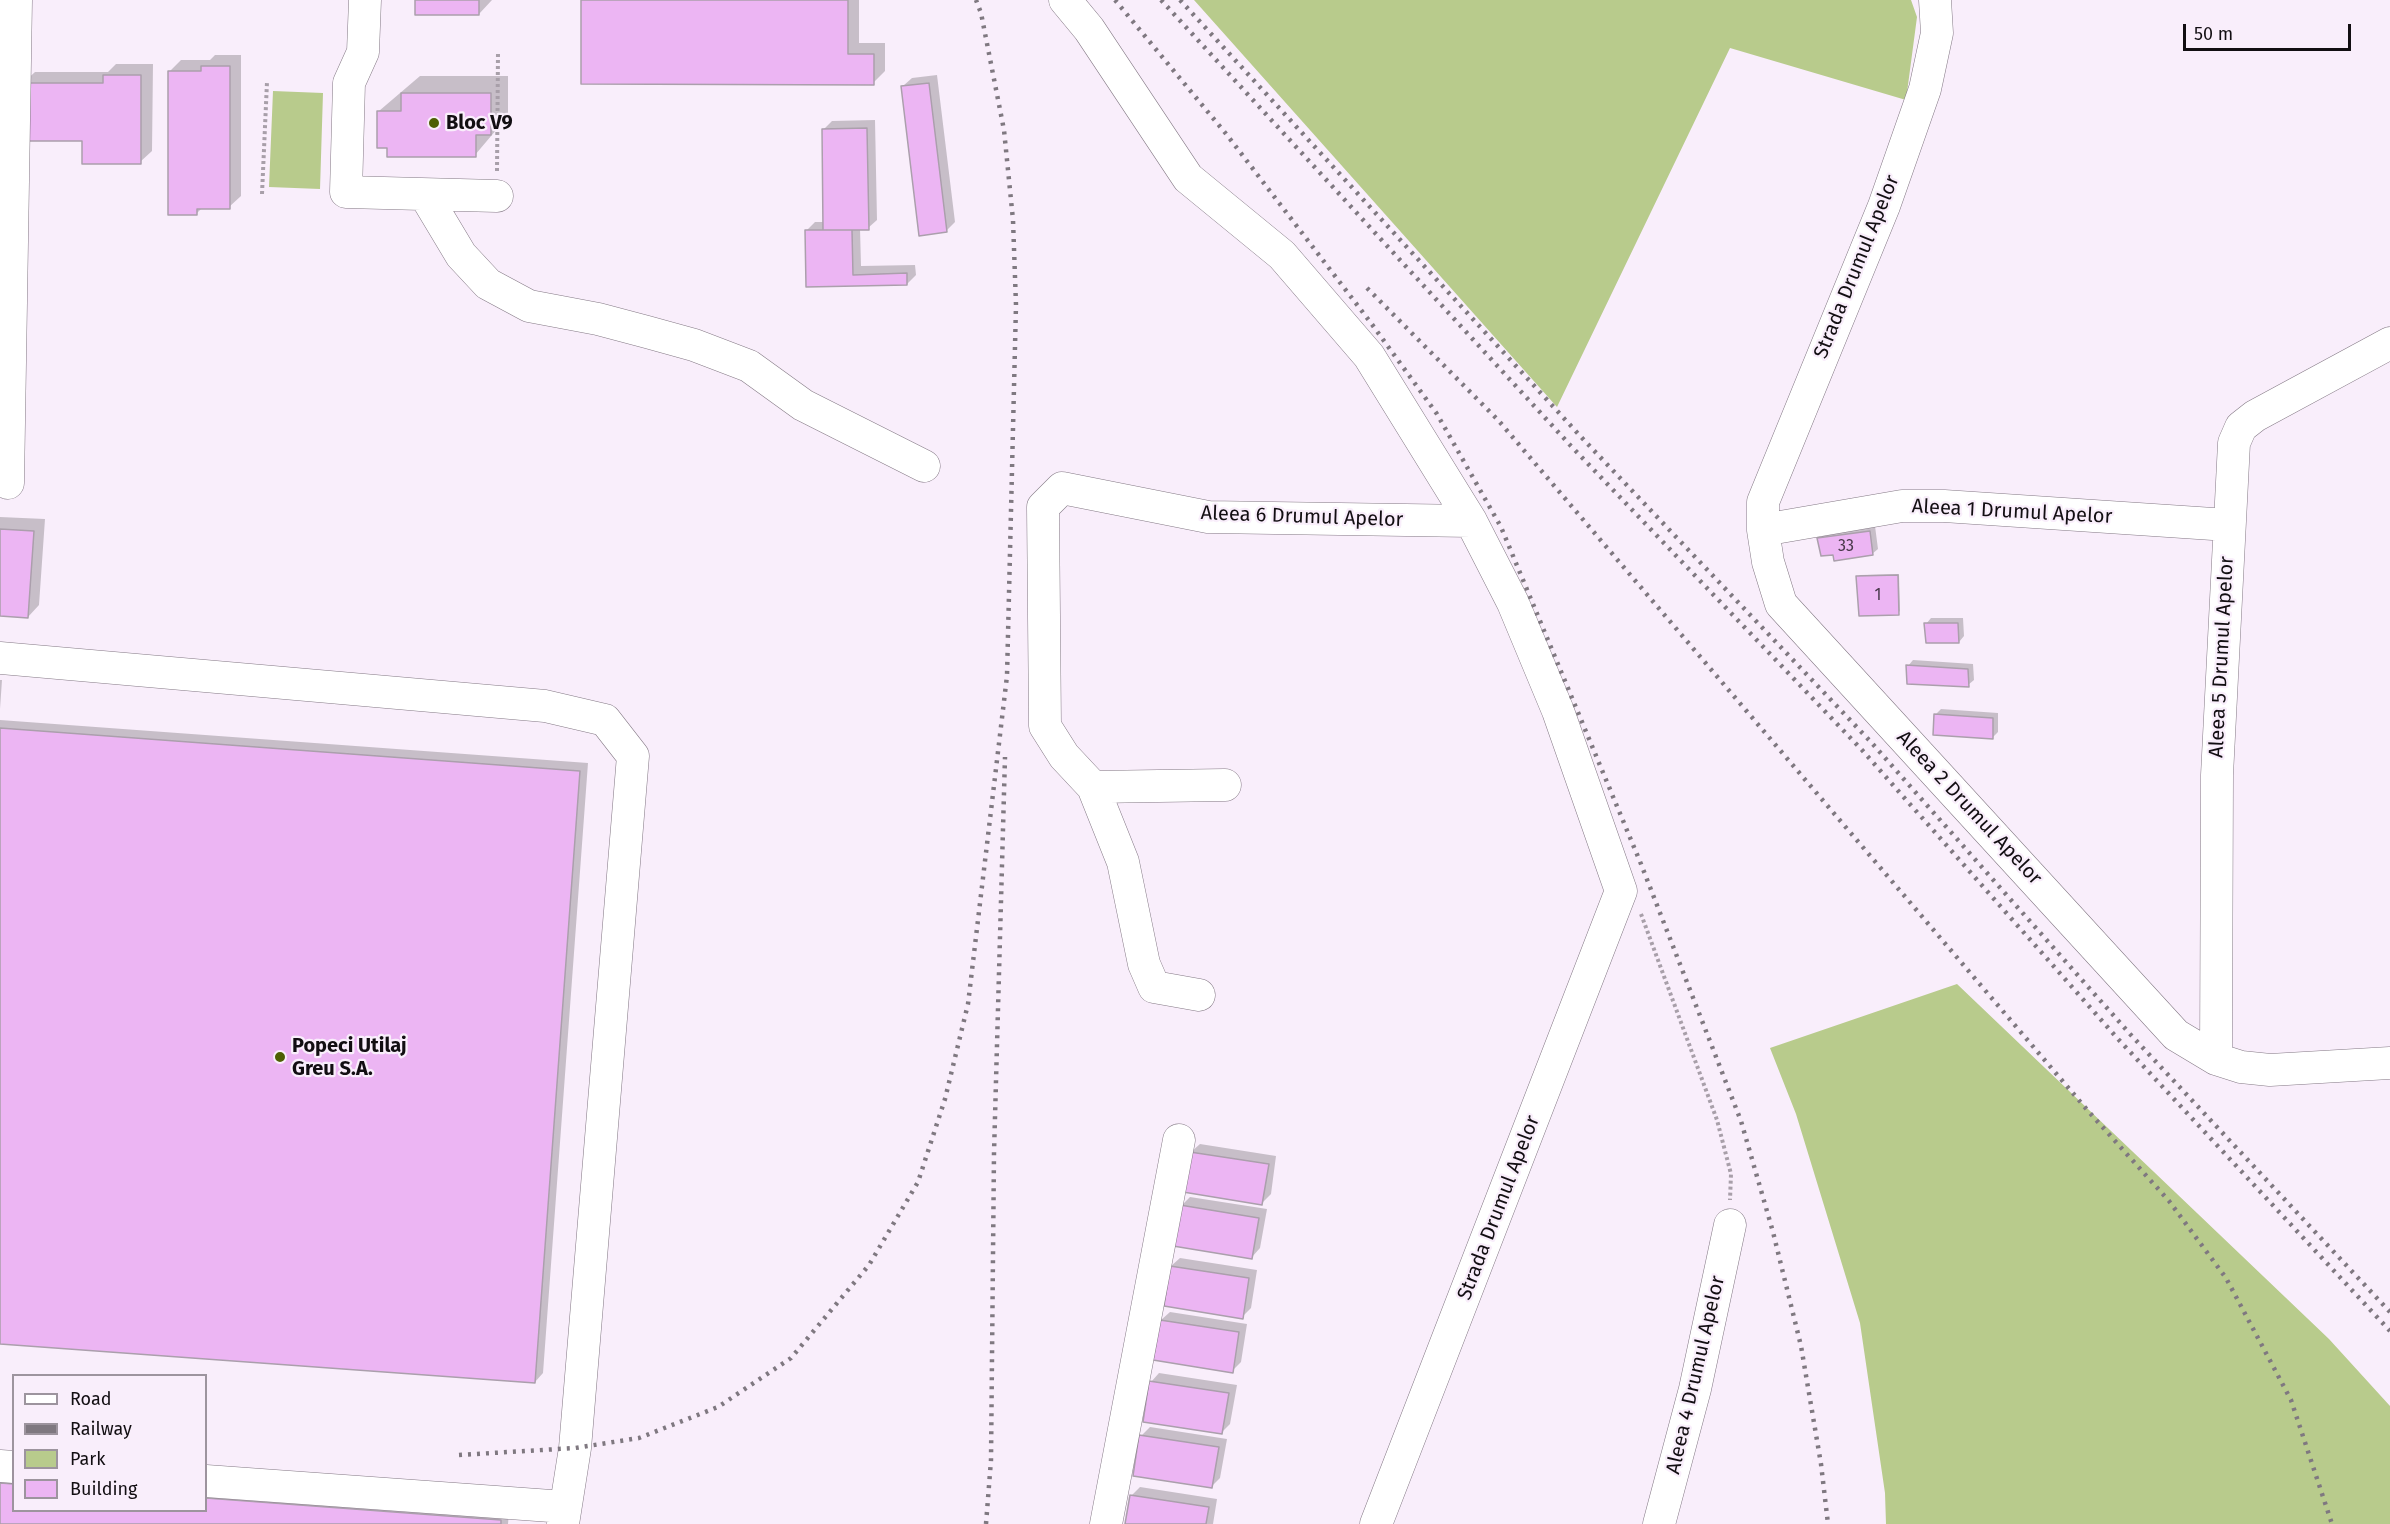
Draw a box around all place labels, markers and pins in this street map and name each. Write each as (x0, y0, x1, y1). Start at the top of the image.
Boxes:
place label: Bloc V9 (446, 111, 513, 135)
marker: Bloc V9 (427, 116, 441, 130)
place label: Popeci Utilaj Greu S.A. (292, 1034, 407, 1081)
marker: Popeci Utilaj Greu S.A. (273, 1050, 287, 1064)

